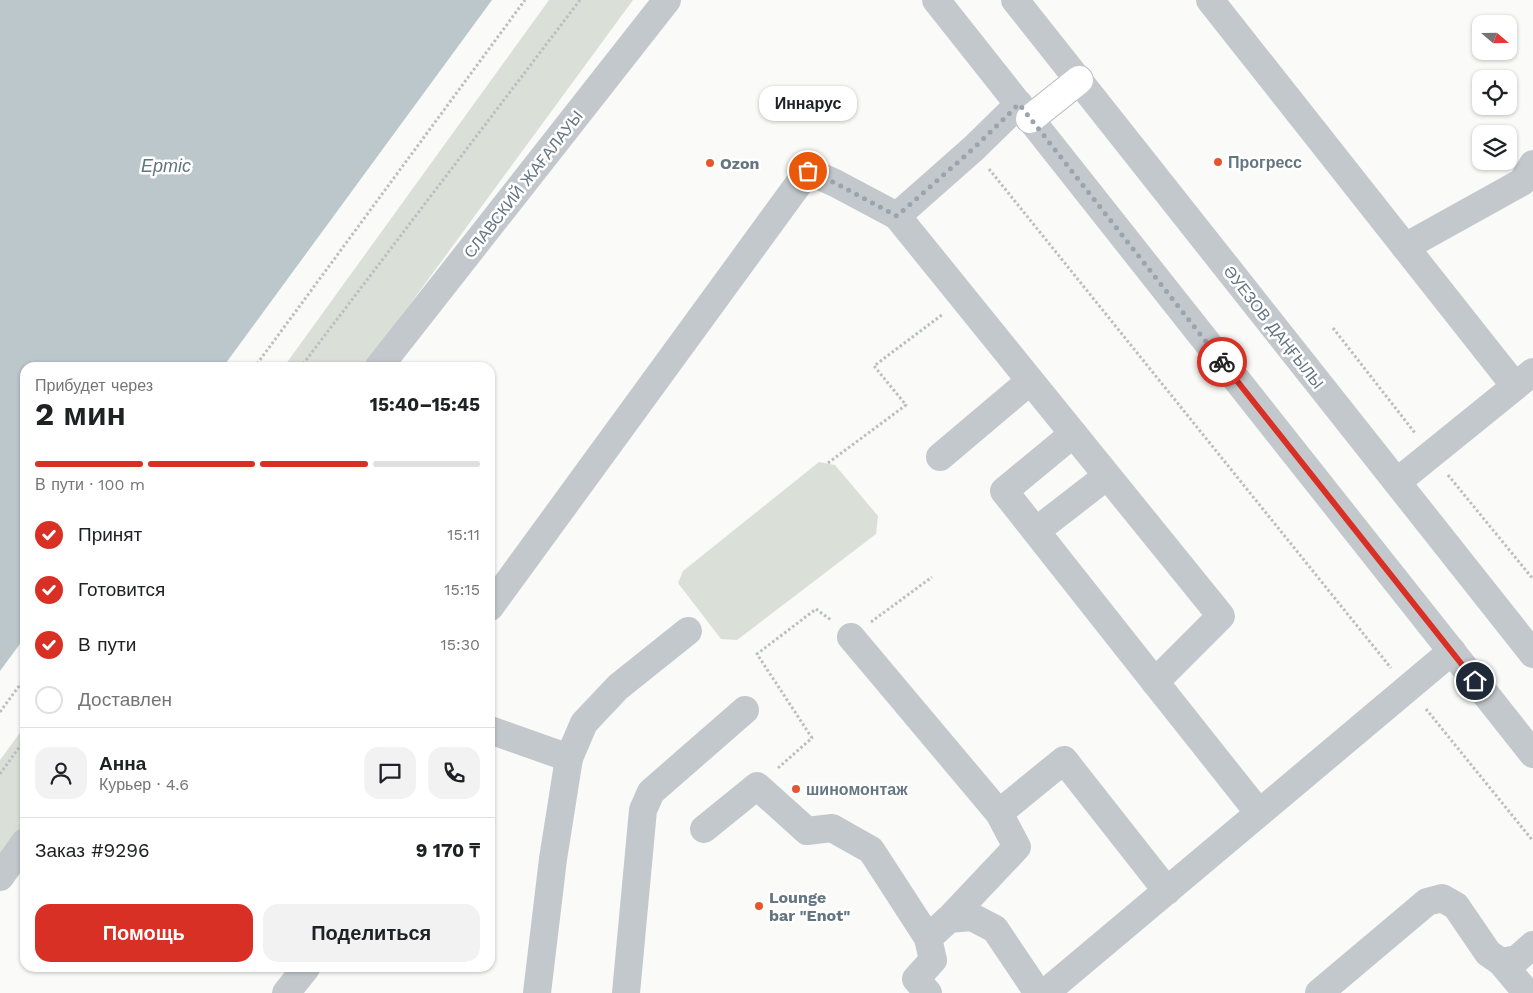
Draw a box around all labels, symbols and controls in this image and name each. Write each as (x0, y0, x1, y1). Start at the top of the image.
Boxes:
north arrow (1472, 15, 1518, 60)
map controls (1472, 15, 1517, 170)
button: locate (1472, 70, 1517, 115)
callout: Иннарус (759, 86, 857, 121)
text: Иннарус (775, 94, 841, 113)
street label: СЛАВСКИЙ ЖАҒАЛАУЫ (460, 107, 587, 262)
button: layers (1472, 125, 1517, 170)
pin (787, 150, 829, 192)
place label: Прогресс (1228, 153, 1302, 172)
place label: Ozon (720, 154, 759, 173)
water label: Ертіс (141, 155, 191, 176)
marker: Прогресс (1212, 156, 1224, 168)
marker: Ozon (704, 157, 716, 169)
icon: bag (794, 157, 822, 185)
street label: ӘУЕЗОВ ДАҢҒЫЛЫ (1220, 262, 1328, 393)
courier (1197, 337, 1247, 387)
icon: bike (1208, 348, 1236, 376)
text: Прибудет через (35, 376, 153, 395)
text: 15:40–15:45 (370, 393, 480, 416)
text: 2 мин (35, 395, 126, 433)
text: В пути · 100 m (35, 475, 145, 494)
icon: check (35, 521, 63, 549)
text: Принят (78, 523, 142, 546)
text: 15:11 (447, 525, 480, 544)
icon: check (35, 576, 63, 604)
text: Готовится (78, 578, 165, 601)
text: 15:15 (444, 580, 480, 599)
icon: check (35, 631, 63, 659)
text: В пути (78, 633, 136, 656)
text: 15:30 (440, 635, 480, 654)
pin (1454, 660, 1496, 702)
icon: home (1461, 667, 1489, 695)
text: Доставлен (78, 688, 172, 711)
button: person (35, 747, 87, 799)
button: chat (364, 747, 416, 799)
button: phone (428, 747, 480, 799)
text: Анна (99, 752, 146, 775)
text: Курьер · 4.6 (99, 775, 189, 794)
place label: шиномонтаж (806, 780, 908, 799)
marker: шиномонтаж (790, 783, 802, 795)
text: Заказ #9296 (35, 839, 150, 862)
text: 9 170 ₸ (416, 839, 480, 862)
place label: Lounge bar "Enot" (769, 888, 850, 925)
marker: Lounge bar "Enot" (753, 900, 765, 912)
button: Помощь (35, 904, 253, 962)
button: Поделиться (263, 904, 480, 962)

